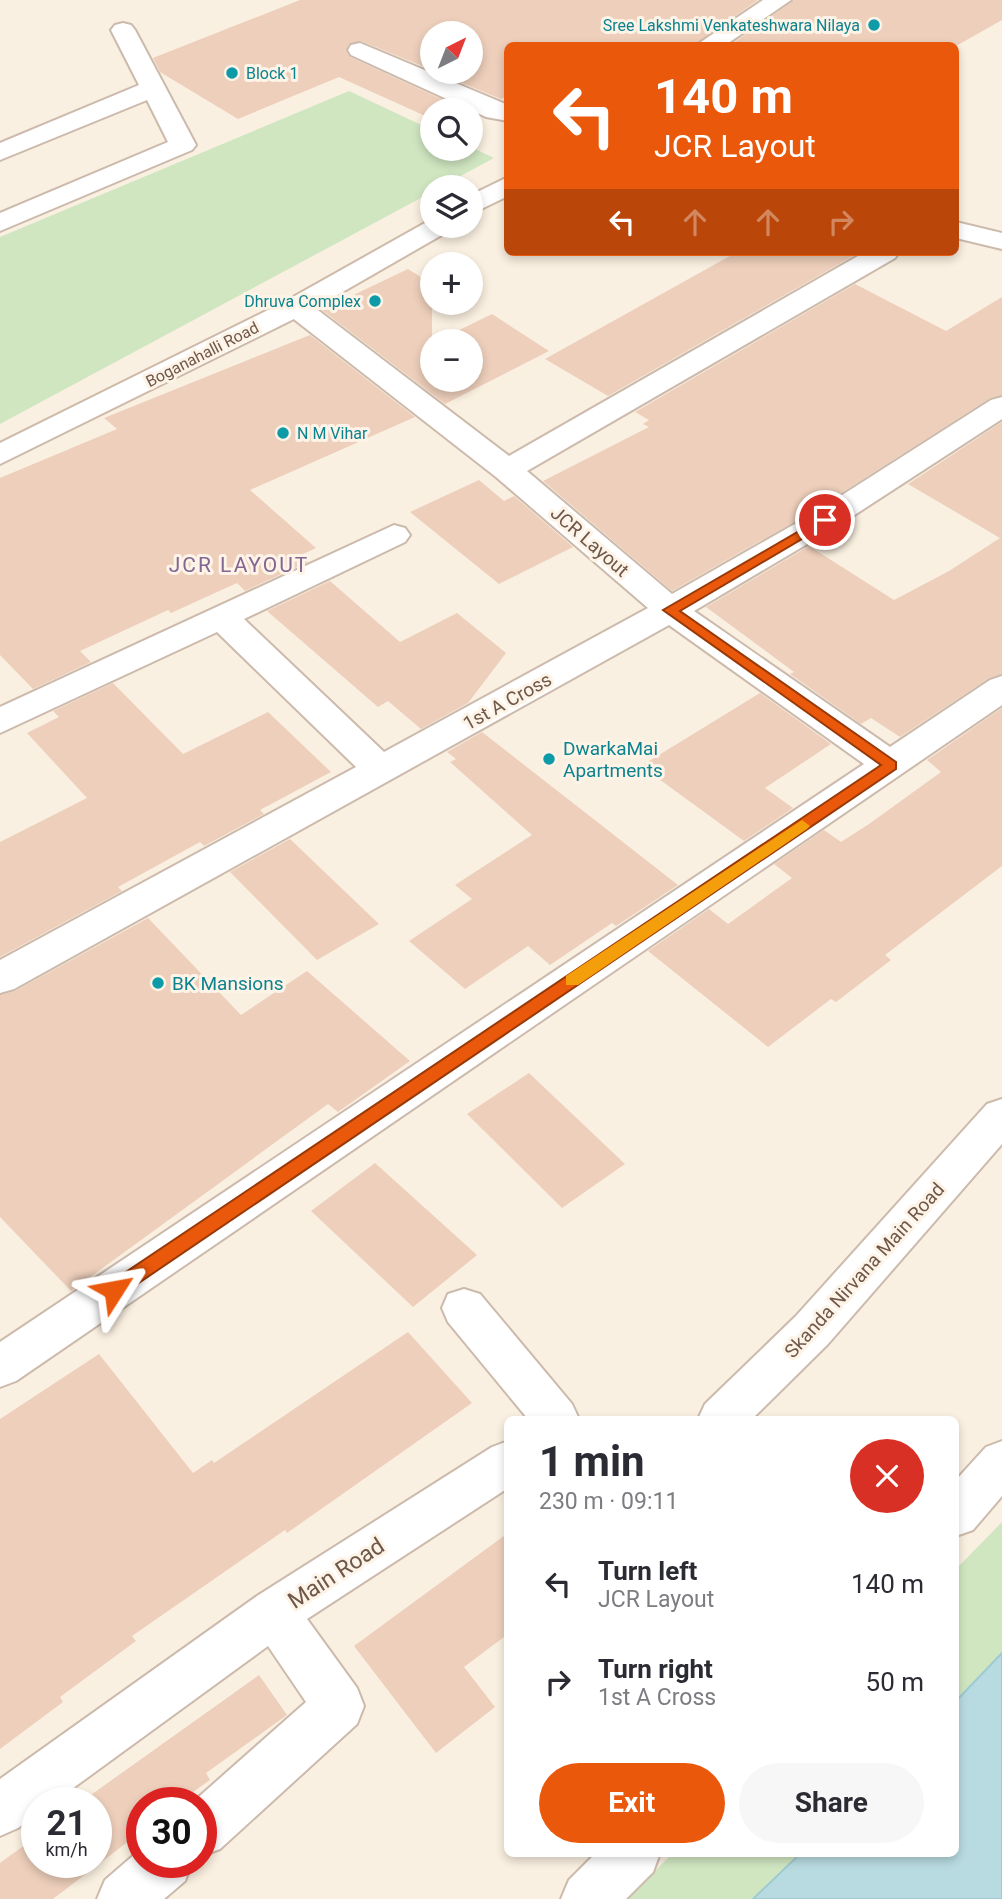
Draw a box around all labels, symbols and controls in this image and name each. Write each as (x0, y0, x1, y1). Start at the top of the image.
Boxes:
place label: Sree Lakshmi Venkateshwara Nilaya (603, 16, 860, 35)
marker: Sree Lakshmi Venkateshwara Nilaya (866, 17, 882, 33)
north arrow (420, 21, 483, 84)
map controls (420, 21, 483, 392)
place label: Block 1 (246, 64, 298, 83)
marker: Block 1 (224, 65, 240, 81)
text: 140 m (654, 68, 793, 125)
icon: left (539, 70, 630, 161)
button: search (420, 98, 483, 161)
text: JCR Layout (654, 127, 816, 165)
button: layers (420, 175, 483, 238)
icon: left (603, 203, 641, 241)
icon: ahead (676, 203, 714, 241)
icon: ahead (749, 203, 787, 241)
icon: right (822, 203, 860, 241)
button: + (420, 252, 483, 315)
place label: Dhruva Complex (244, 292, 361, 311)
marker: Dhruva Complex (367, 293, 383, 309)
street label: Boganahalli Road (143, 318, 262, 391)
button: − (420, 329, 483, 392)
place label: N M Vihar (297, 424, 368, 443)
marker: N M Vihar (275, 425, 291, 441)
pin (795, 490, 855, 550)
street label: JCR Layout (546, 501, 633, 582)
icon: arrive (806, 501, 844, 539)
district label: JCR LAYOUT (169, 553, 309, 577)
street label: 1st A Cross (459, 668, 555, 735)
place label: DwarkaMai Apartments (563, 737, 663, 782)
marker: DwarkaMai Apartments (541, 751, 557, 767)
place label: BK Mansions (172, 972, 283, 995)
marker: BK Mansions (150, 975, 166, 991)
street label: Skanda Nirvana Main Road (780, 1178, 949, 1363)
position arrow (77, 1253, 151, 1327)
text: 1 min (539, 1437, 645, 1486)
button: close (850, 1439, 924, 1513)
text: 230 m · 09:11 (539, 1488, 678, 1515)
street label: Main Road (283, 1532, 389, 1615)
text: Turn left (598, 1556, 697, 1586)
icon: left (539, 1565, 577, 1603)
text: 140 m (851, 1569, 924, 1599)
text: JCR Layout (598, 1586, 714, 1613)
text: Turn right (598, 1654, 713, 1684)
icon: right (539, 1663, 577, 1701)
text: 50 m (866, 1667, 924, 1697)
text: 1st A Cross (598, 1684, 716, 1711)
button: Exit (539, 1763, 725, 1843)
button: Share (739, 1763, 924, 1843)
speed limit sign: 30 (126, 1787, 217, 1878)
text: 21 (46, 1803, 87, 1844)
text: km/h (45, 1839, 88, 1860)

